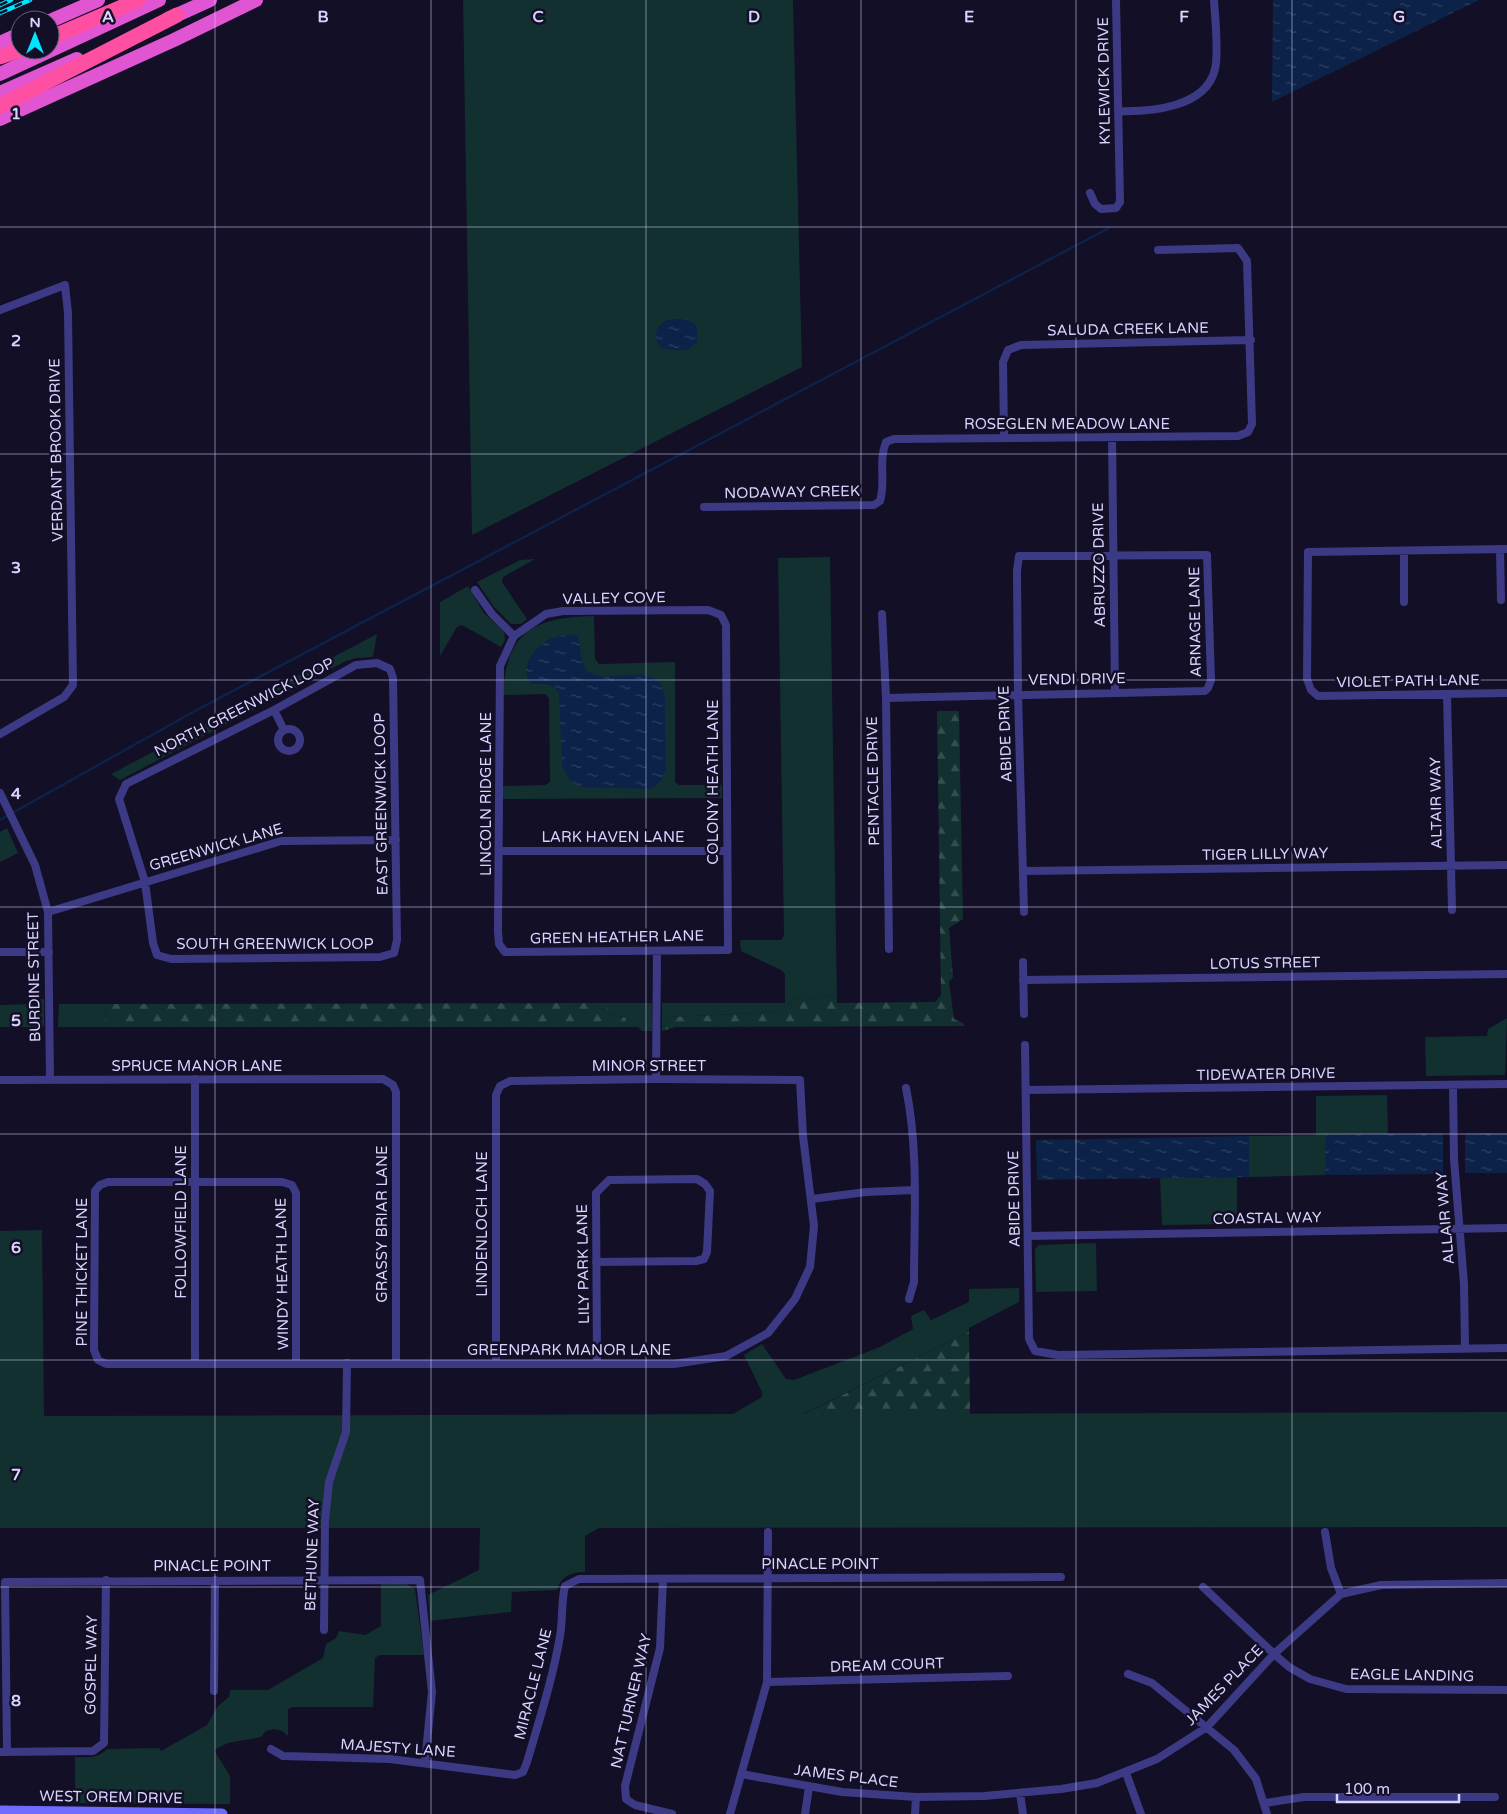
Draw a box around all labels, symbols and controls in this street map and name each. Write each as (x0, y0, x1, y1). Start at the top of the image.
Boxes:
text: A (102, 7, 114, 27)
text: B (317, 7, 329, 27)
text: C (532, 7, 544, 27)
text: D (748, 7, 760, 27)
text: E (964, 7, 974, 27)
text: F (1179, 7, 1189, 27)
text: G (1393, 7, 1405, 27)
north arrow (10, 10, 60, 60)
text: N (29, 14, 41, 31)
street label: KYLEWICK DRIVE (1094, 17, 1114, 145)
text: 1 (11, 104, 21, 124)
street label: SALUDA CREEK LANE (1047, 319, 1209, 339)
text: 2 (11, 331, 21, 351)
street label: VERDANT BROOK DRIVE (45, 358, 67, 542)
street label: ROSEGLEN MEADOW LANE (964, 415, 1170, 433)
street label: NODAWAY CREEK (724, 482, 860, 502)
street label: ABRUZZO DRIVE (1089, 502, 1109, 628)
text: 3 (11, 558, 21, 578)
street label: ARNAGE LANE (1185, 566, 1205, 678)
street label: VALLEY COVE (562, 588, 666, 608)
street label: NORTH GREENWICK LOOP (151, 654, 337, 760)
street label: VENDI DRIVE (1028, 669, 1126, 689)
street label: VIOLET PATH LANE (1336, 671, 1480, 691)
street label: ABIDE DRIVE (994, 685, 1016, 783)
street label: COLONY HEATH LANE (704, 699, 722, 865)
street label: LINCOLN RIDGE LANE (477, 712, 495, 876)
street label: EAST GREENWICK LOOP (370, 713, 392, 895)
street label: PENTACLE DRIVE (863, 716, 883, 846)
street label: ALTAIR WAY (1426, 756, 1446, 849)
text: 4 (11, 784, 21, 804)
street label: GREENWICK LANE (147, 819, 285, 875)
street label: LARK HAVEN LANE (541, 828, 685, 846)
street label: TIGER LILLY WAY (1202, 844, 1329, 864)
street label: BURDINE STREET (24, 912, 44, 1042)
street label: GREEN HEATHER LANE (530, 926, 704, 948)
street label: SOUTH GREENWICK LOOP (176, 935, 374, 953)
street label: LOTUS STREET (1209, 953, 1321, 973)
text: 5 (11, 1011, 21, 1031)
street label: SPRUCE MANOR LANE (112, 1057, 282, 1075)
street label: MINOR STREET (592, 1057, 706, 1075)
street label: TIDEWATER DRIVE (1196, 1064, 1336, 1084)
street label: FOLLOWFIELD LANE (172, 1145, 190, 1299)
street label: GRASSY BRIAR LANE (373, 1145, 391, 1303)
street label: ABIDE DRIVE (1004, 1150, 1024, 1248)
street label: LINDENLOCH LANE (473, 1151, 491, 1297)
street label: ALLAIR WAY (1432, 1170, 1458, 1265)
street label: PINE THICKET LANE (73, 1198, 91, 1346)
street label: WINDY HEATH LANE (272, 1198, 292, 1350)
street label: LILY PARK LANE (573, 1204, 593, 1324)
street label: COASTAL WAY (1212, 1208, 1322, 1228)
text: 6 (11, 1238, 21, 1258)
street label: GREENPARK MANOR LANE (467, 1341, 671, 1359)
text: 7 (11, 1465, 21, 1485)
street label: BETHUNE WAY (301, 1498, 323, 1611)
street label: PINACLE POINT (761, 1555, 879, 1573)
street label: PINACLE POINT (153, 1557, 271, 1575)
street label: GOSPEL WAY (81, 1614, 101, 1715)
street label: MIRACLE LANE (510, 1626, 556, 1742)
street label: NAT TURNER WAY (607, 1631, 655, 1770)
street label: JAMES PLACE (1181, 1641, 1267, 1729)
street label: DREAM COURT (829, 1654, 945, 1676)
street label: EAGLE LANDING (1350, 1665, 1474, 1685)
text: 8 (11, 1691, 21, 1711)
street label: MAJESTY LANE (340, 1735, 456, 1761)
street label: JAMES PLACE (793, 1761, 899, 1791)
scale bar (1337, 1772, 1460, 1804)
text: 100 m (1344, 1780, 1390, 1798)
street label: WEST OREM DRIVE (39, 1787, 183, 1807)

